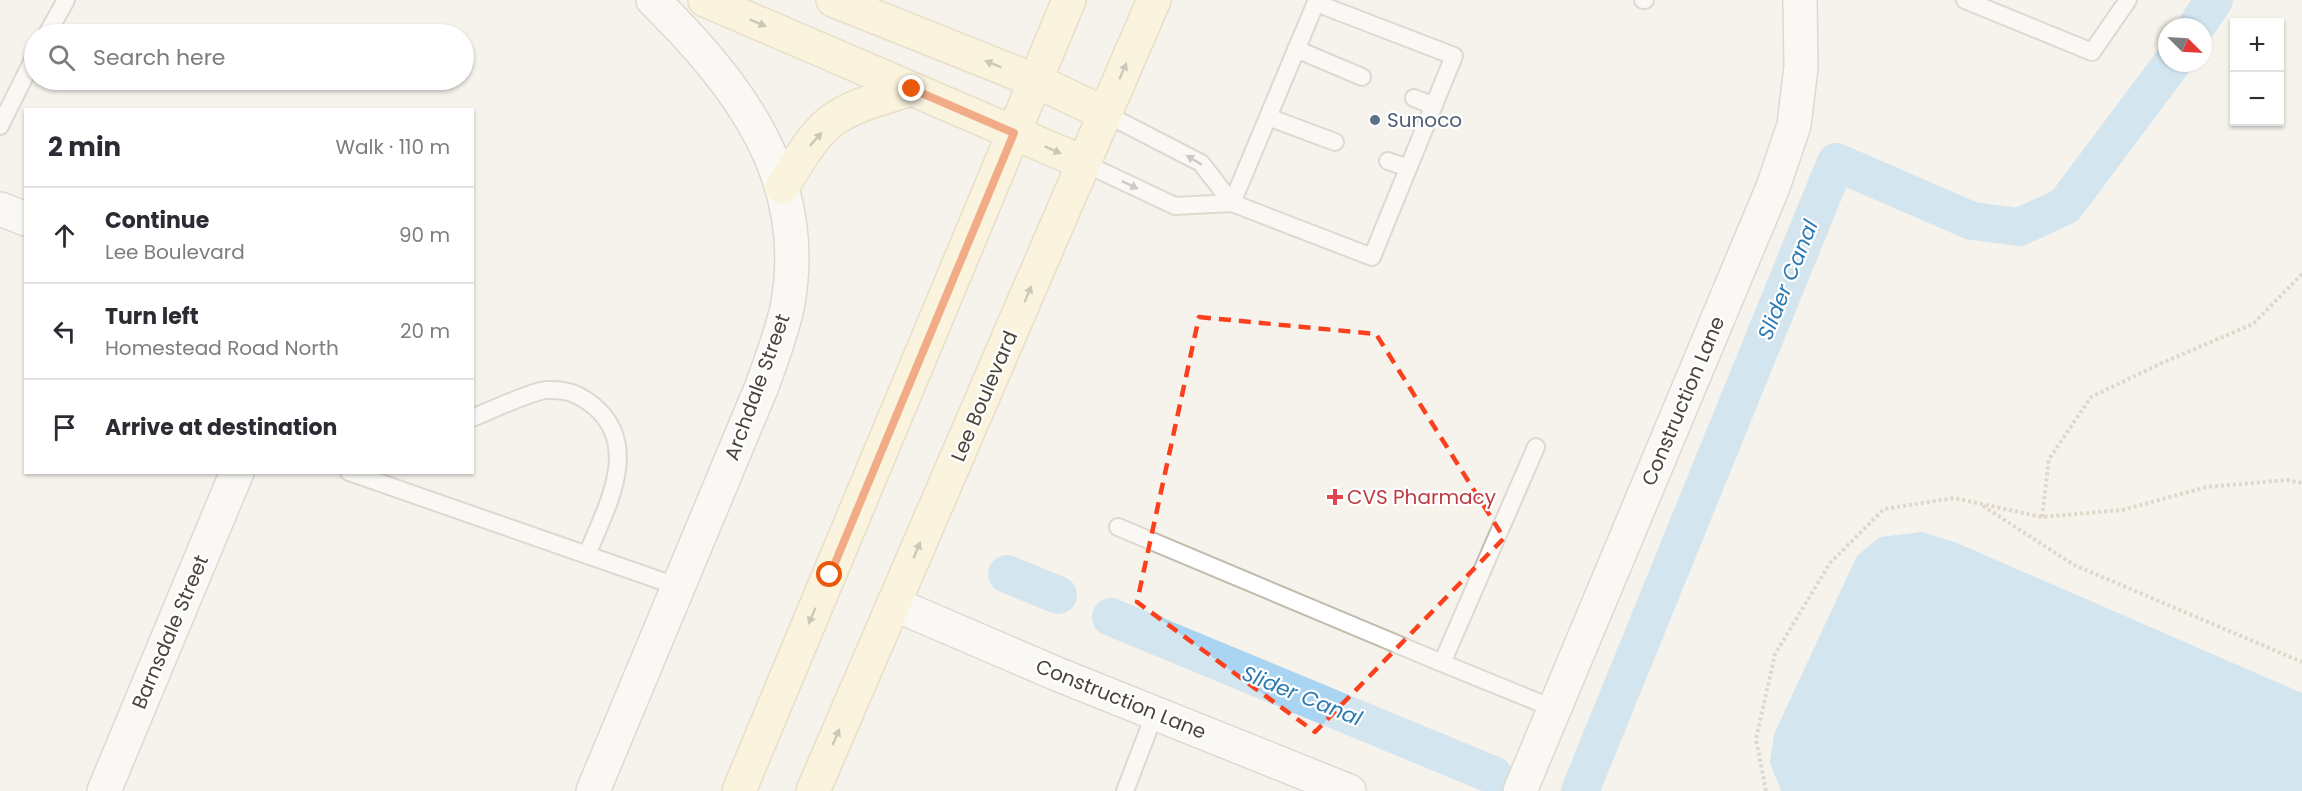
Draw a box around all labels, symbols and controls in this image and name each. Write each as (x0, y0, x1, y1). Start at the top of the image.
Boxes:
one-way arrow (750, 18, 768, 28)
north arrow (2158, 18, 2212, 72)
map controls (2230, 18, 2284, 126)
button: + (2230, 18, 2284, 72)
search box (24, 24, 474, 90)
icon: search (45, 41, 78, 74)
text: Search here (93, 42, 226, 73)
one-way arrow (984, 59, 1002, 69)
one-way arrow (1118, 61, 1128, 79)
button: − (2230, 72, 2284, 126)
route end (898, 75, 924, 101)
place label: Sunoco (1387, 106, 1462, 134)
marker: Sunoco (1368, 113, 1382, 127)
text: 2 min (48, 129, 121, 165)
one-way arrow (809, 132, 822, 147)
text: Walk · 110 m (336, 133, 450, 161)
one-way arrow (1045, 145, 1063, 155)
one-way arrow (1185, 155, 1202, 165)
one-way arrow (1121, 180, 1138, 189)
text: Continue (105, 205, 209, 236)
water label: Slider Canal (1750, 215, 1825, 344)
icon: ahead (48, 219, 81, 252)
text: 90 m (399, 221, 450, 249)
text: Lee Boulevard (105, 238, 245, 266)
one-way arrow (1024, 285, 1033, 303)
text: Turn left (105, 301, 199, 332)
street label: Archdale Street (717, 310, 797, 464)
street label: Construction Lane (1635, 312, 1731, 490)
icon: left (48, 315, 81, 348)
text: 20 m (400, 317, 450, 345)
street label: Lee Boulevard (944, 326, 1024, 466)
text: Homestead Road North (105, 334, 339, 362)
icon: arrive (48, 411, 81, 444)
text: Arrive at destination (105, 412, 337, 443)
place label: CVS Pharmacy (1347, 483, 1496, 511)
marker: CVS Pharmacy (1328, 490, 1342, 504)
one-way arrow (913, 542, 922, 559)
street label: Barnsdale Street (125, 551, 215, 713)
route start (816, 561, 842, 587)
one-way arrow (807, 607, 816, 625)
street label: Construction Lane (1032, 652, 1210, 746)
water label: Slider Canal (1238, 658, 1367, 733)
one-way arrow (832, 729, 841, 746)

